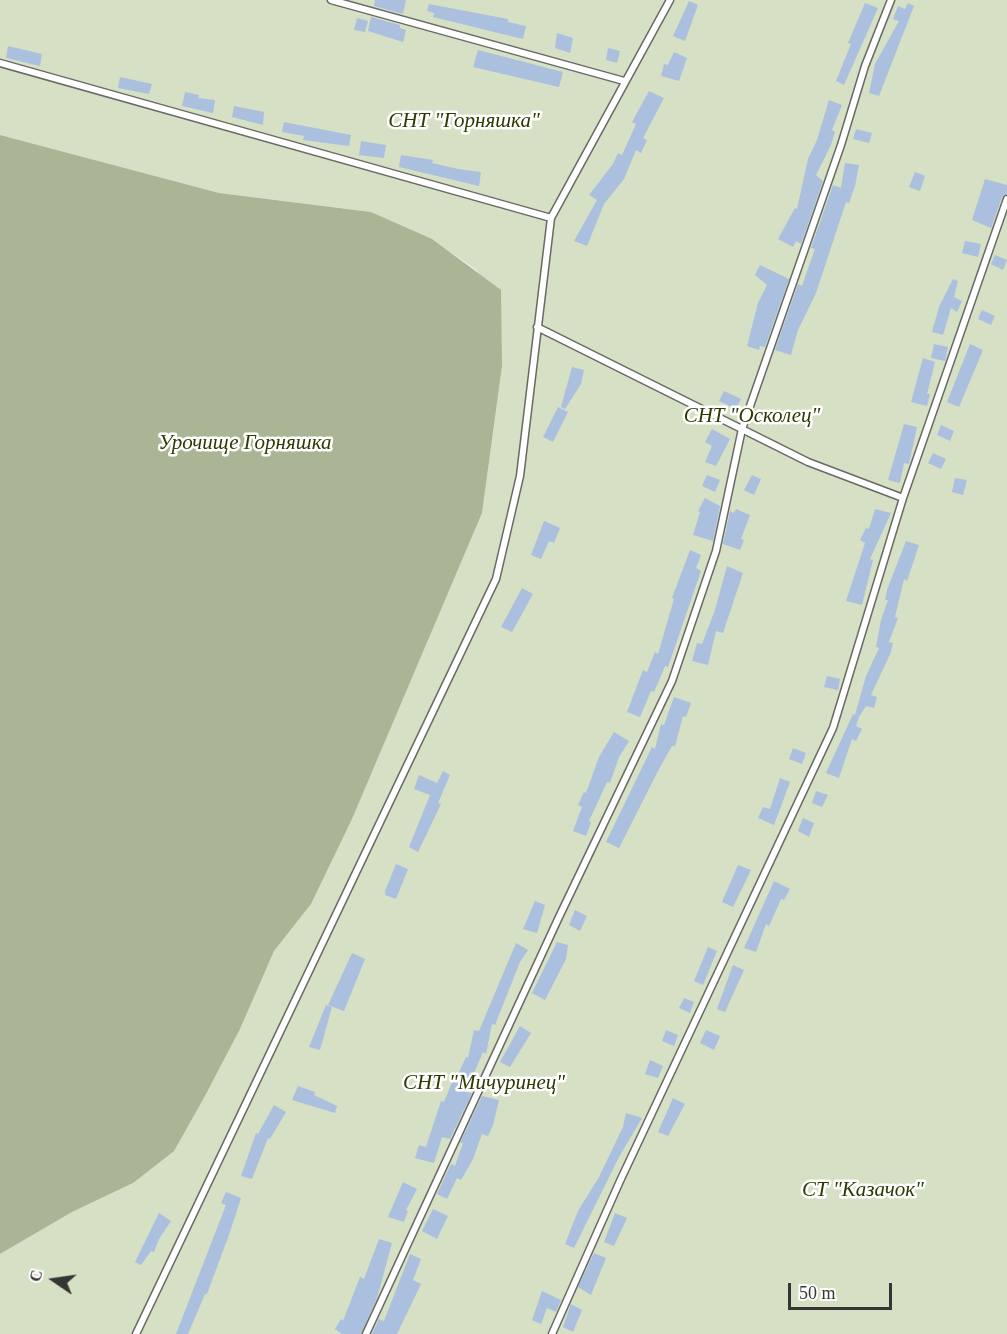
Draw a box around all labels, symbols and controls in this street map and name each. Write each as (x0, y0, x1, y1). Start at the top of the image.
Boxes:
park label: СНТ "Горняшка" (388, 108, 540, 134)
park label: СНТ "Осколец" (684, 403, 820, 429)
park label: Урочище Горняшка (159, 430, 331, 456)
park label: СНТ "Мичуринец" (403, 1070, 565, 1096)
park label: СТ "Казачок" (802, 1177, 924, 1203)
north arrow (24, 1250, 84, 1310)
text: С (26, 1268, 46, 1283)
scale bar (791, 1271, 894, 1309)
text: 50 m (799, 1283, 836, 1303)

